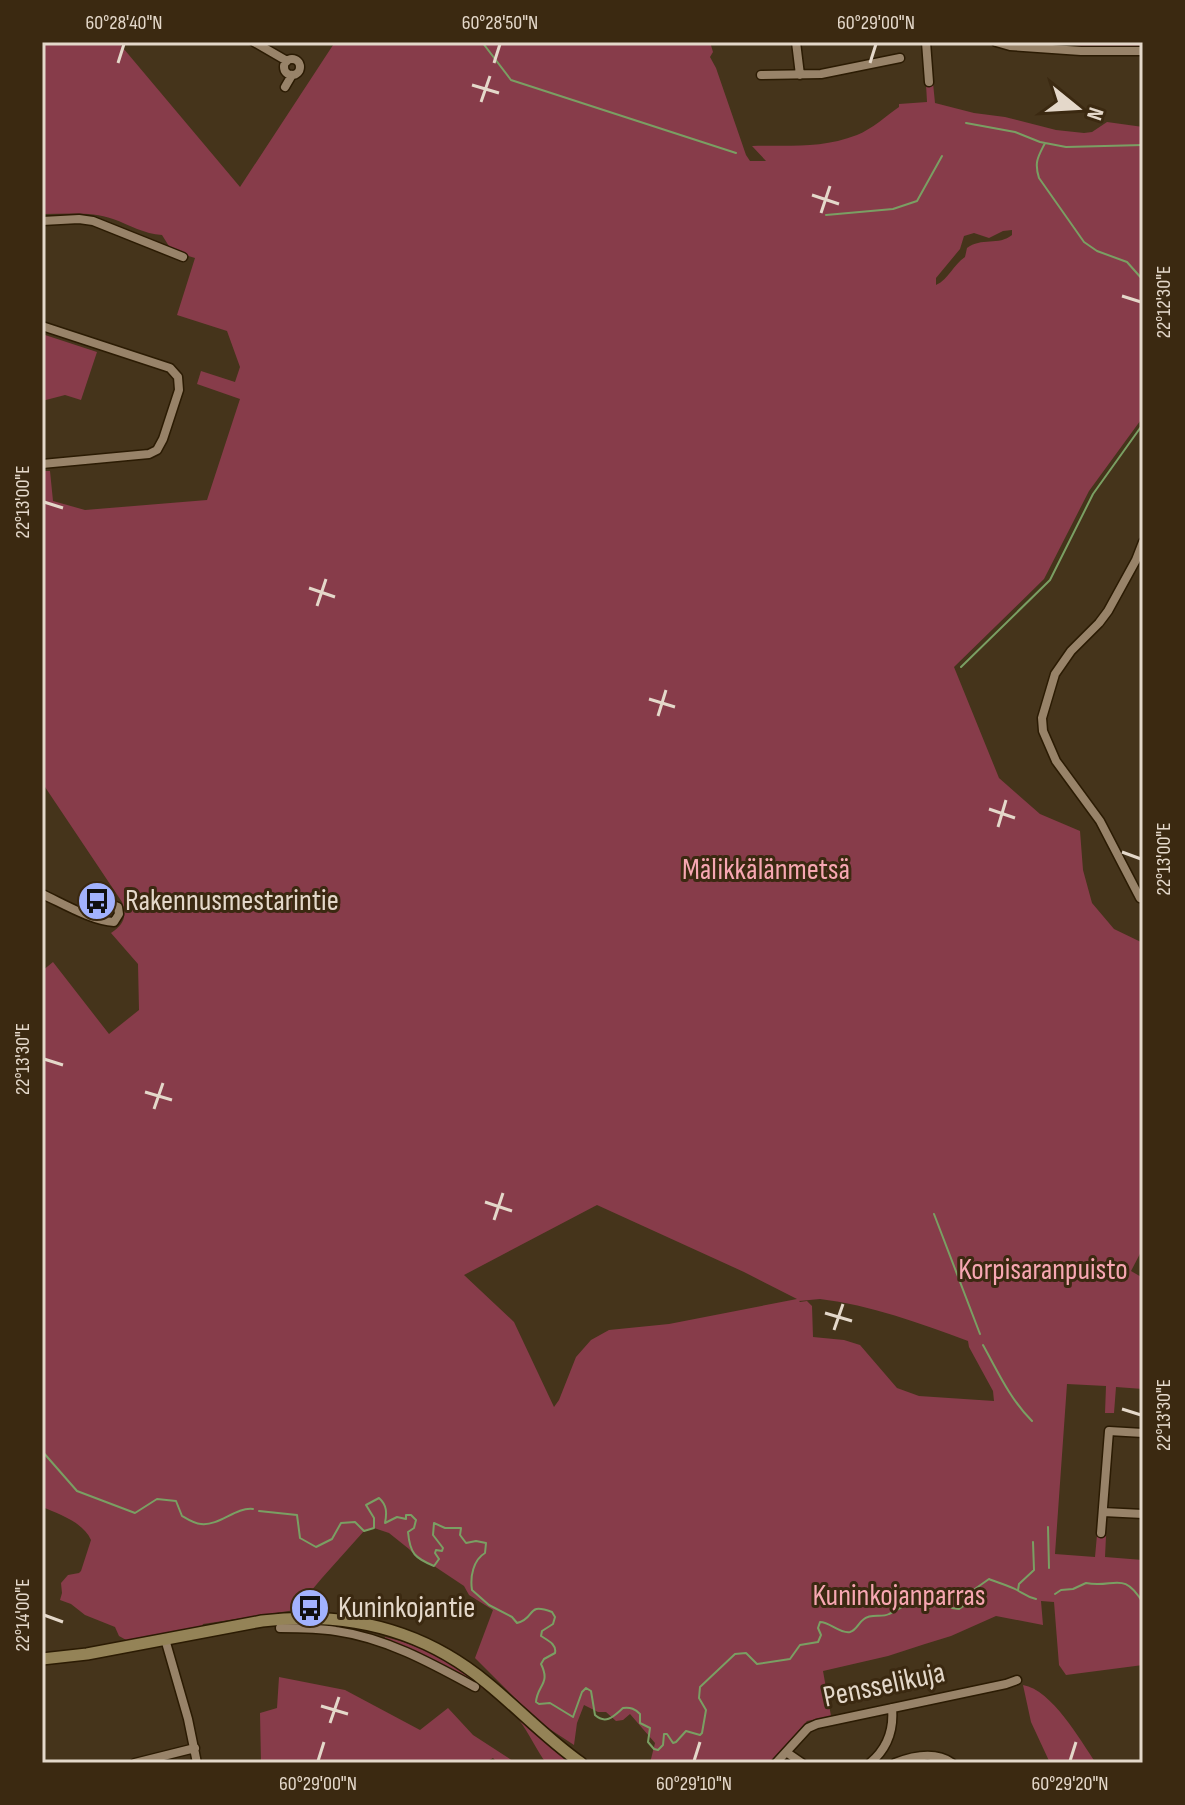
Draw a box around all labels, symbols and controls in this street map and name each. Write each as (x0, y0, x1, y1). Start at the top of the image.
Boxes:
text: 60°28'40"N (86, 11, 162, 35)
text: 60°28'50"N (462, 11, 538, 35)
text: 60°29'00"N (837, 11, 915, 35)
north arrow (1037, 68, 1117, 148)
text: N (1080, 104, 1109, 123)
text: 22°12'30"E (1152, 266, 1176, 338)
text: 22°13'00"E (11, 466, 35, 538)
text: 22°13'00"E (1152, 823, 1176, 895)
park label: Mälikkälänmetsä (682, 852, 850, 888)
bus stop icon: Rakennusmestarintie (76, 880, 118, 922)
place label: Rakennusmestarintie (125, 883, 339, 919)
text: 22°13'30"E (11, 1023, 35, 1095)
park label: Korpisaranpuisto (958, 1252, 1128, 1288)
text: 22°13'30"E (1152, 1379, 1176, 1451)
park label: Kuninkojanparras (812, 1578, 986, 1614)
text: 22°14'00"E (11, 1579, 35, 1651)
bus stop icon: Kuninkojantie (289, 1587, 331, 1629)
place label: Kuninkojantie (338, 1590, 475, 1626)
street label: Pensselikuja (820, 1655, 948, 1715)
text: 60°29'00"N (279, 1772, 357, 1796)
text: 60°29'10"N (656, 1772, 732, 1796)
text: 60°29'20"N (1031, 1772, 1109, 1796)

